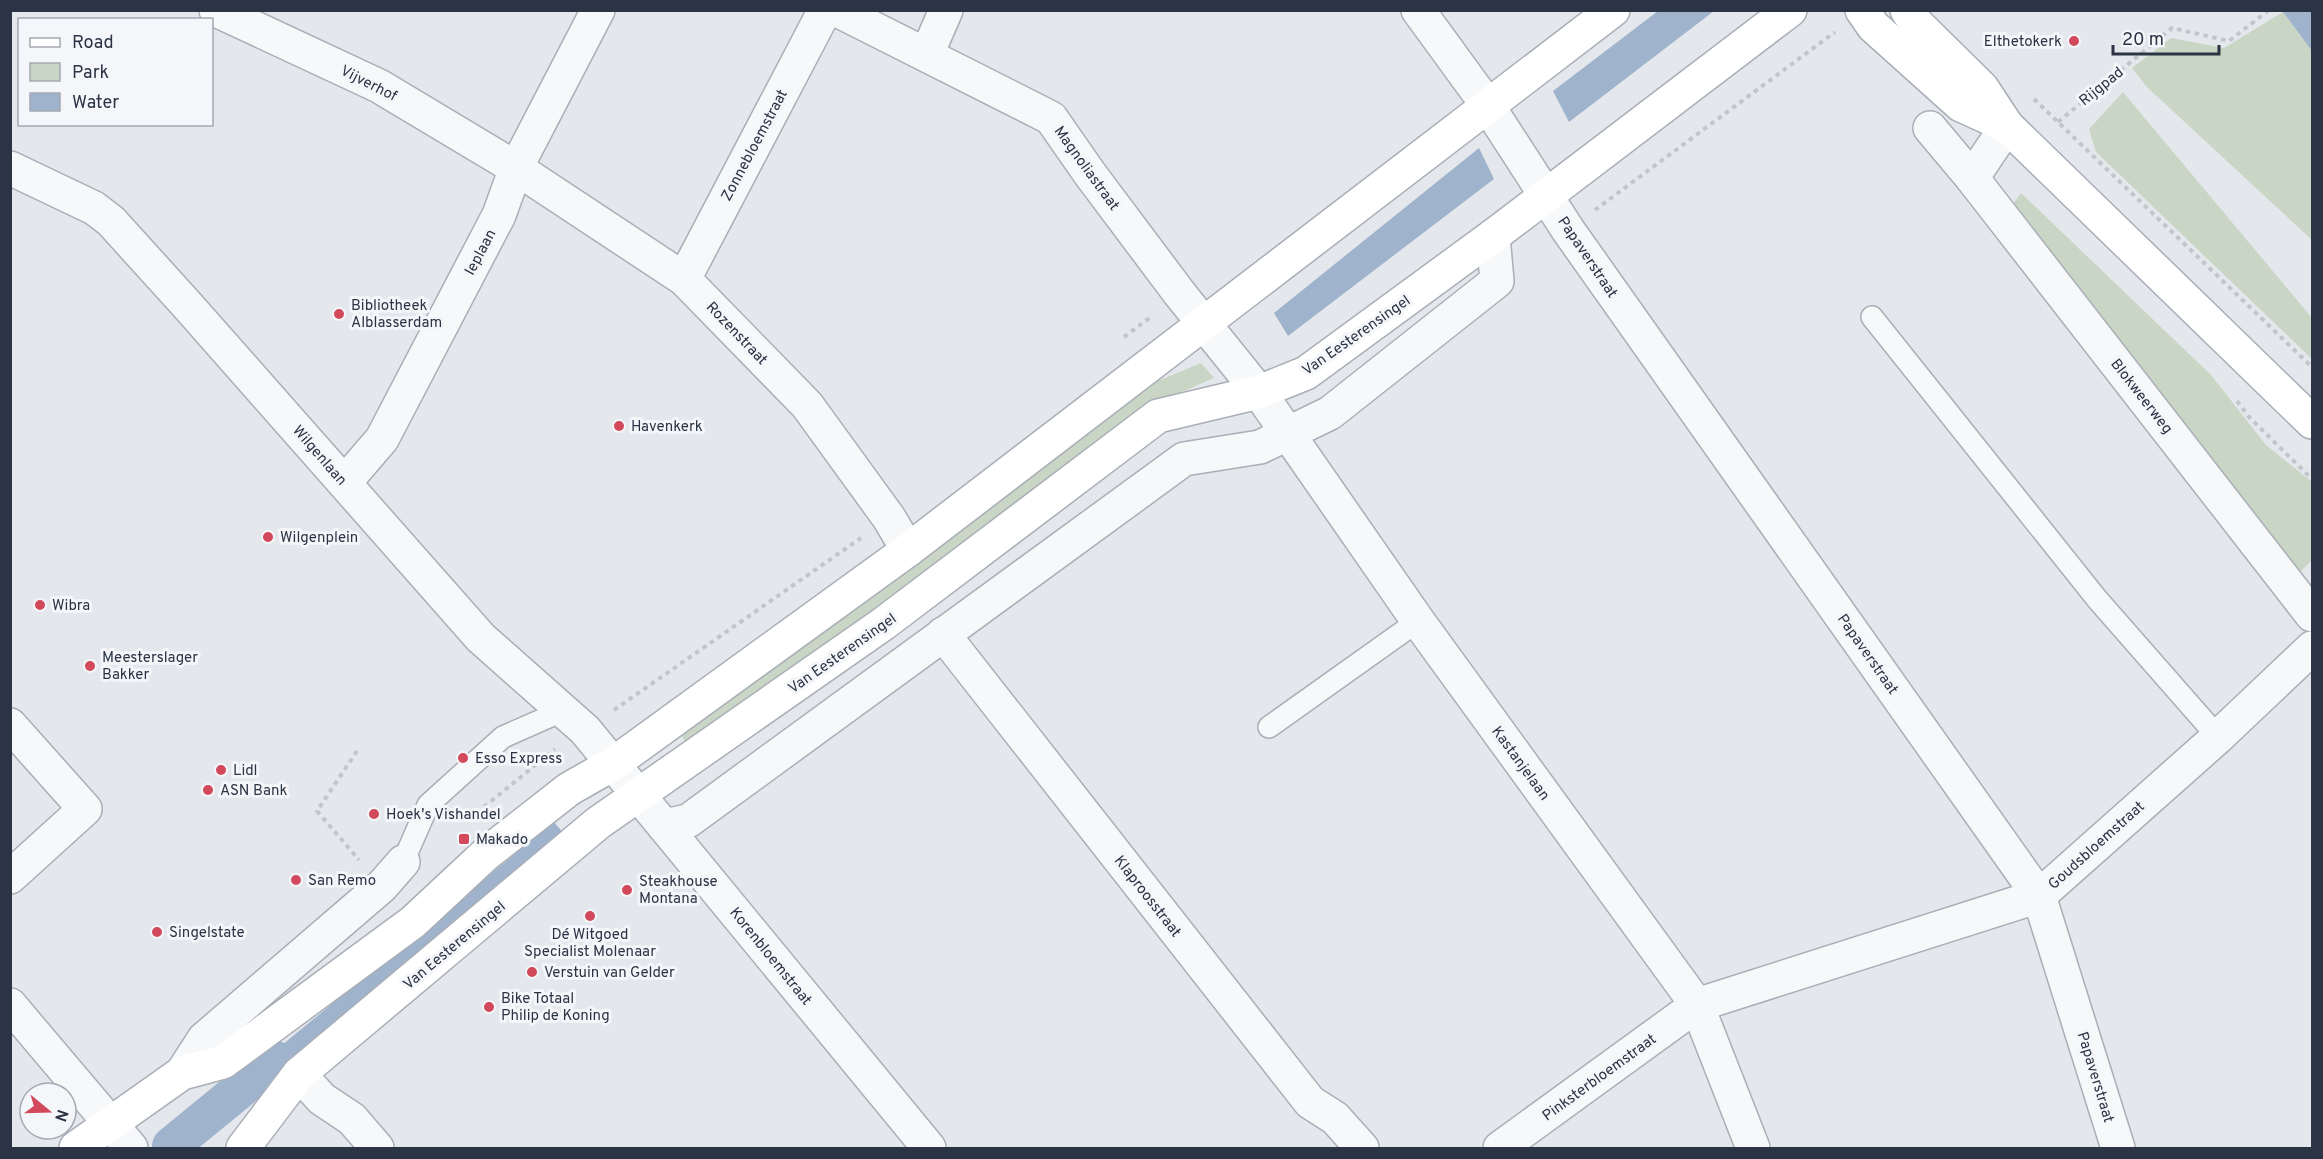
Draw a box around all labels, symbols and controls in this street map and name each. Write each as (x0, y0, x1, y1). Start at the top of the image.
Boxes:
legend (18, 18, 213, 126)
scale bar (2113, 18, 2220, 56)
text: 20 m (2122, 29, 2164, 52)
text: Road (72, 32, 114, 55)
place label: Elthetokerk (1984, 33, 2062, 52)
marker: Elthetokerk (2067, 34, 2081, 48)
text: Park (72, 62, 109, 85)
street label: Vijverhof (337, 62, 400, 107)
street label: Rijgpad (2076, 63, 2128, 111)
street label: Zonnebloemstraat (718, 87, 793, 205)
text: Water (72, 92, 119, 115)
street label: Magnoliastraat (1049, 123, 1123, 215)
street label: Papaverstraat (1553, 214, 1621, 302)
street label: Ieplaan (461, 226, 501, 279)
street label: Van Eesterensingel (1299, 292, 1415, 381)
place label: Bibliotheek Alblasserdam (351, 297, 442, 333)
street label: Rozenstraat (701, 298, 771, 370)
marker: Bibliotheek Alblasserdam (332, 307, 346, 321)
street label: Blokweerweg (2106, 356, 2176, 438)
place label: Havenkerk (631, 418, 703, 437)
marker: Havenkerk (612, 419, 626, 433)
street label: Wilgenlaan (287, 422, 350, 490)
place label: Wilgenplein (280, 529, 358, 548)
marker: Wilgenplein (261, 530, 275, 544)
place label: Wibra (52, 597, 90, 616)
marker: Wibra (33, 598, 47, 612)
street label: Van Eesterensingel (785, 610, 901, 699)
street label: Papaverstraat (1832, 611, 1902, 699)
place label: Meesterslager Bakker (102, 649, 198, 685)
marker: Meesterslager Bakker (83, 659, 97, 673)
street label: Kastanjelaan (1486, 723, 1553, 805)
place label: Esso Express (475, 750, 562, 769)
marker: Esso Express (456, 751, 470, 765)
place label: Lidl (233, 762, 258, 781)
marker: Lidl (214, 763, 228, 777)
place label: ASN Bank (220, 782, 288, 801)
marker: ASN Bank (201, 783, 215, 797)
street label: Goudsbloemstraat (2045, 798, 2149, 894)
place label: Hoek's Vishandel (386, 806, 501, 825)
marker: Hoek's Vishandel (367, 807, 381, 821)
place label: Makado (476, 831, 528, 850)
marker: Makado (457, 832, 471, 846)
street label: Klaproosstraat (1109, 852, 1185, 942)
place label: San Remo (308, 872, 376, 891)
marker: San Remo (289, 873, 303, 887)
place label: Steakhouse Montana (639, 873, 718, 909)
marker: Steakhouse Montana (620, 883, 634, 897)
street label: Van Eesterensingel (400, 898, 510, 995)
street label: Korenbloemstraat (724, 904, 815, 1010)
marker: Dé Witgoed Specialist Molenaar (583, 909, 597, 923)
place label: Singelstate (169, 924, 245, 943)
marker: Singelstate (150, 925, 164, 939)
place label: Dé Witgoed Specialist Molenaar (524, 926, 656, 962)
place label: Verstuin van Gelder (544, 964, 675, 983)
marker: Verstuin van Gelder (525, 965, 539, 979)
place label: Bike Totaal Philip de Koning (501, 990, 610, 1026)
marker: Bike Totaal Philip de Koning (482, 1000, 496, 1014)
street label: Pinksterbloemstraat (1539, 1030, 1661, 1126)
street label: Papaverstraat (2072, 1030, 2117, 1125)
north arrow (18, 1081, 78, 1141)
text: N (49, 1107, 72, 1124)

